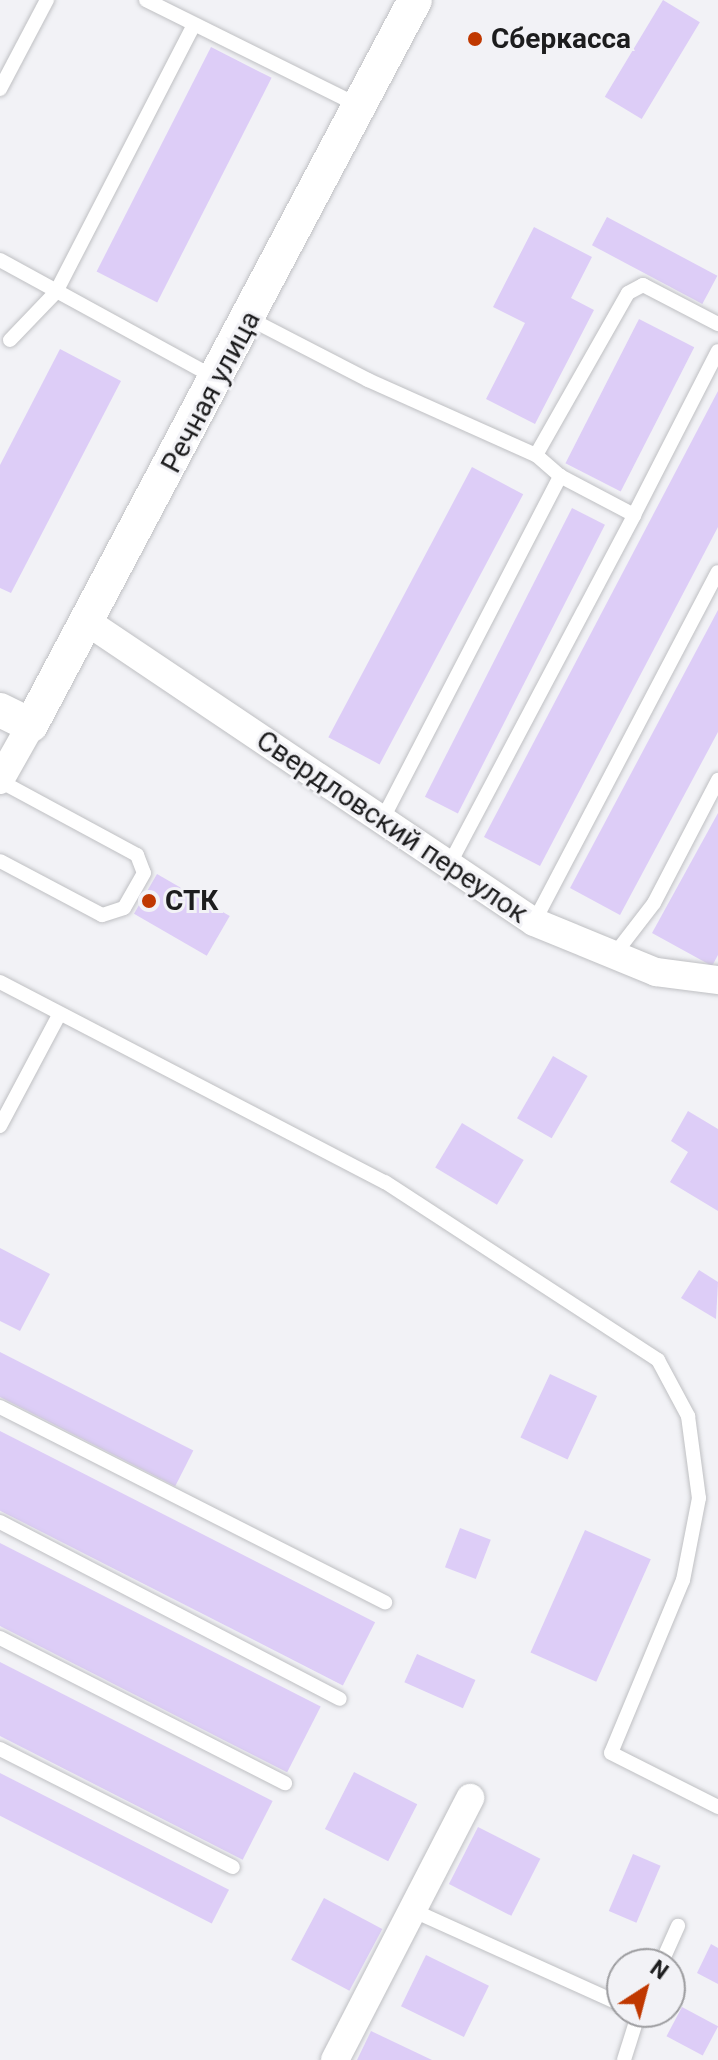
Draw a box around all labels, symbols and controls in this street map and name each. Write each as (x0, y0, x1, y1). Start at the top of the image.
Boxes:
place label: Сберкасса (491, 22, 631, 56)
marker: Сберкасса (466, 30, 484, 48)
street label: Речная улица (154, 305, 268, 479)
street label: Свердловский переулок (250, 724, 534, 930)
place label: СТК (165, 884, 218, 918)
marker: СТК (140, 892, 158, 910)
north arrow (606, 1948, 686, 2028)
text: N (646, 1955, 673, 1984)

